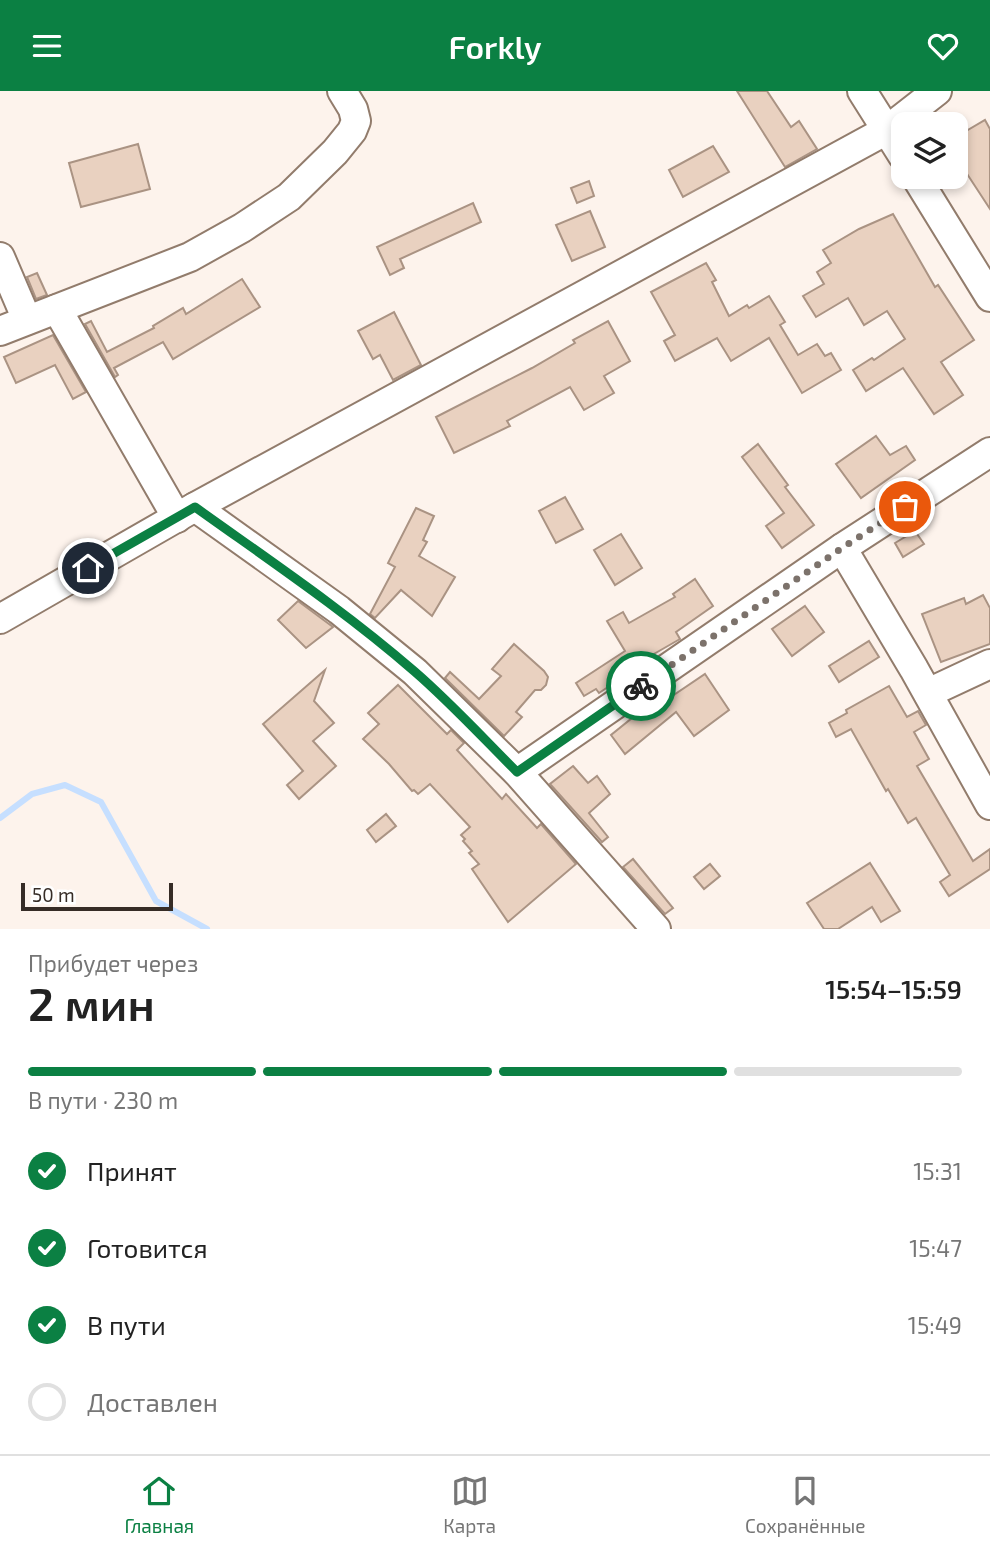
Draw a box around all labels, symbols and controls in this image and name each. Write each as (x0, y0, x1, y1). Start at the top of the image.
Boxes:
icon: menu (28, 27, 66, 65)
text: Forkly (448, 27, 542, 65)
icon: heart (924, 27, 962, 65)
map controls (891, 112, 968, 189)
button: layers (891, 112, 968, 189)
pin (875, 477, 935, 537)
icon: bag (886, 488, 924, 526)
pin (58, 538, 118, 598)
icon: home (69, 549, 107, 587)
courier (606, 651, 676, 721)
icon: bike (622, 667, 660, 705)
scale bar (21, 880, 173, 912)
text: 50 m (32, 883, 75, 906)
text: Прибудет через (28, 949, 198, 977)
text: 15:54–15:59 (825, 973, 962, 1004)
text: 2 мин (28, 975, 155, 1030)
text: В пути · 230 m (28, 1086, 178, 1114)
icon: check (28, 1152, 66, 1190)
text: Принят (87, 1155, 177, 1186)
text: 15:31 (913, 1157, 962, 1185)
icon: check (28, 1229, 66, 1267)
text: Готовится (87, 1232, 208, 1263)
text: 15:47 (909, 1234, 962, 1262)
icon: check (28, 1306, 66, 1344)
text: В пути (87, 1309, 166, 1340)
text: 15:49 (908, 1311, 962, 1339)
text: Доставлен (87, 1386, 218, 1417)
tab: Главная (125, 1472, 194, 1537)
tab: Карта (443, 1472, 496, 1537)
tab: Сохранённые (745, 1472, 865, 1537)

